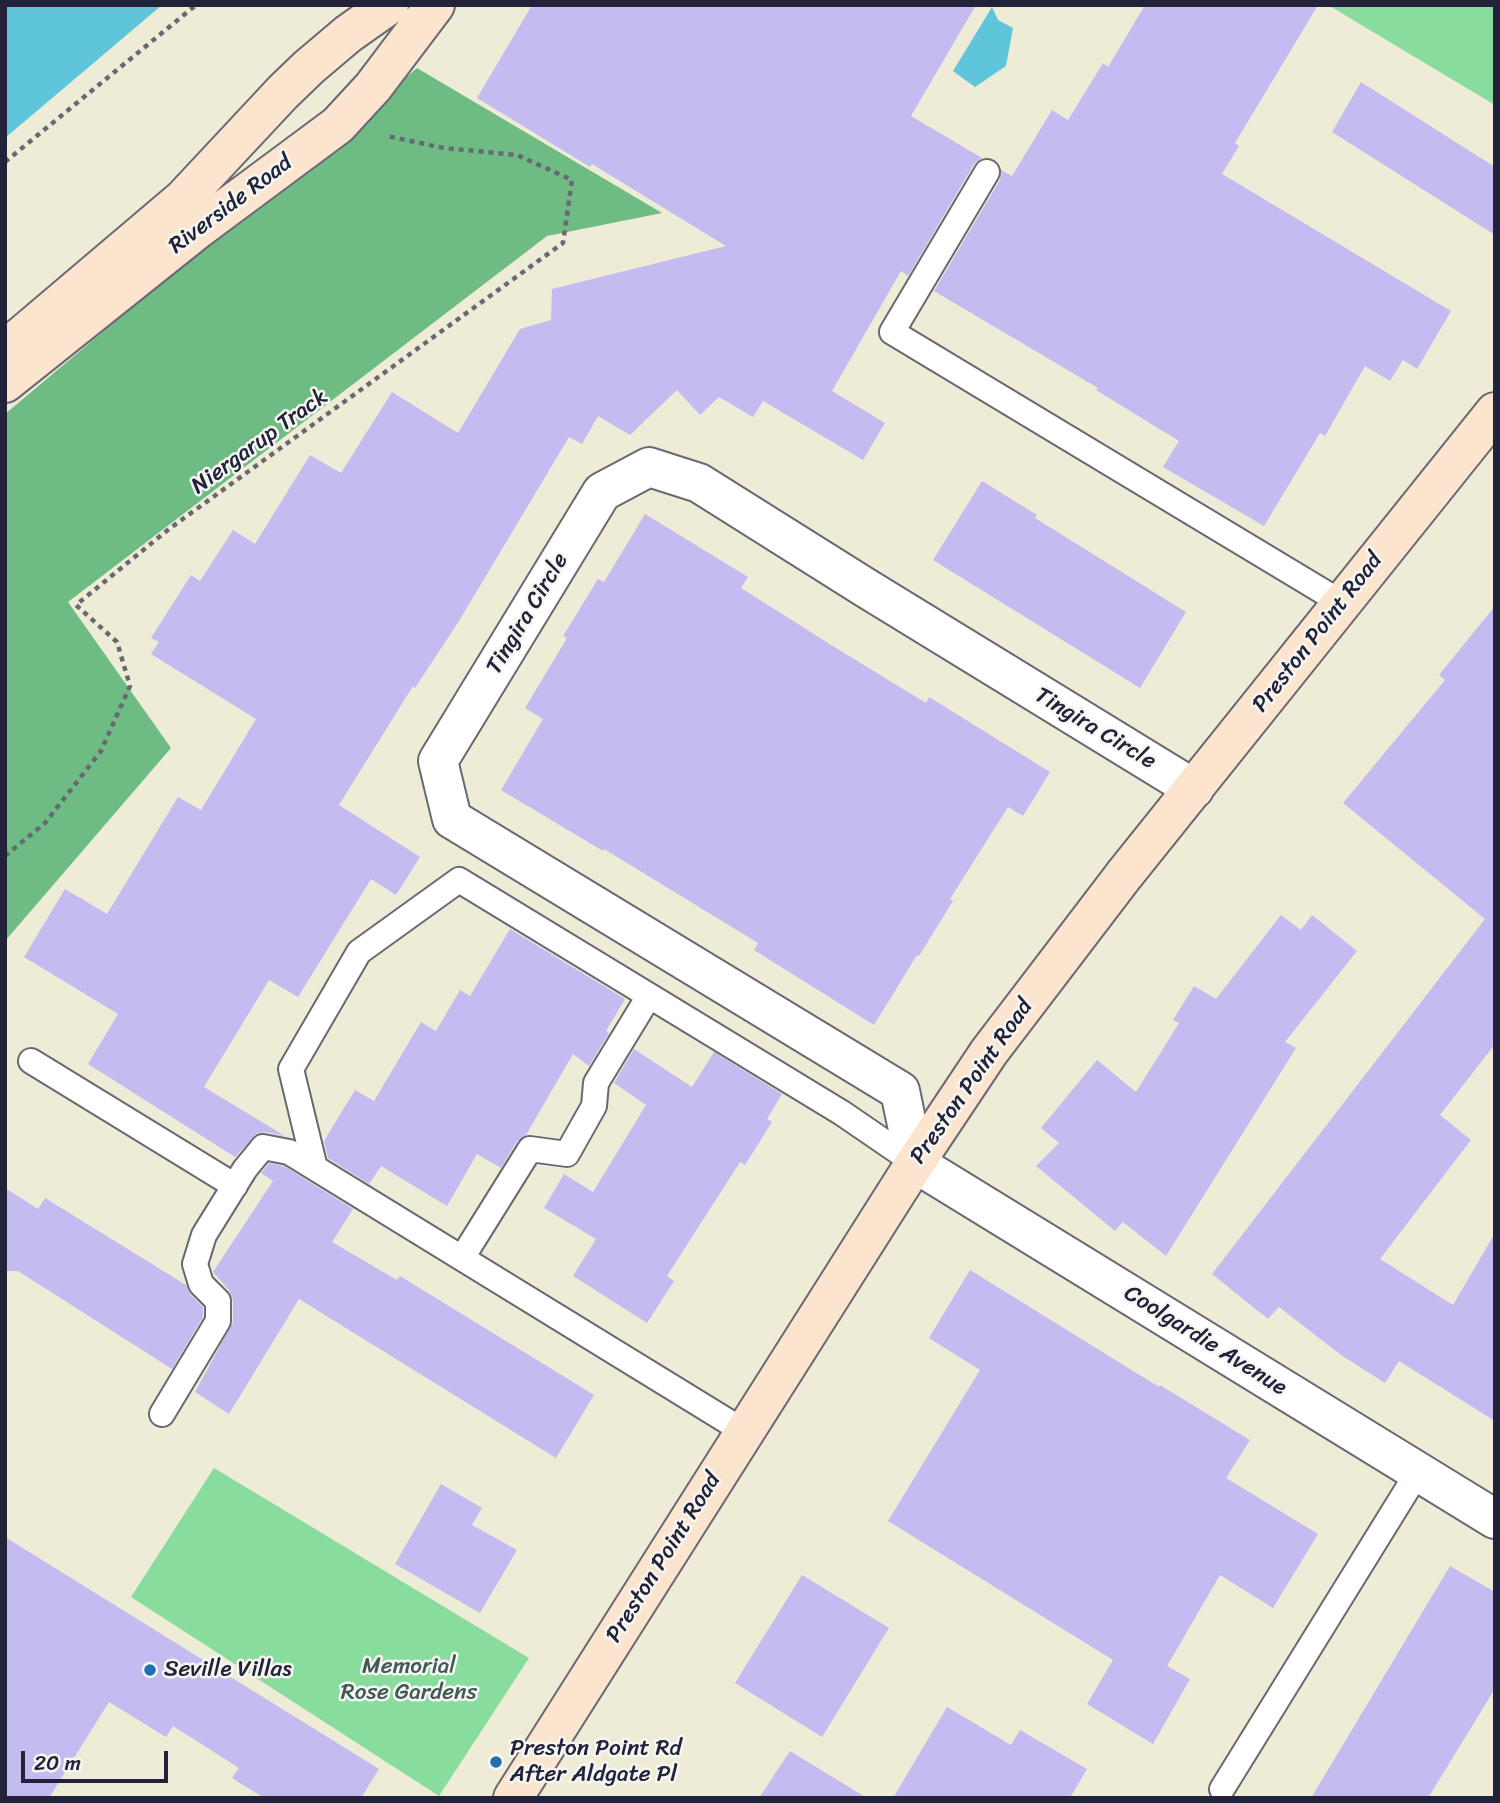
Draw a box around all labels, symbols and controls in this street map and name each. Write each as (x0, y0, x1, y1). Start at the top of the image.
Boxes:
street label: Riverside Road (164, 150, 298, 260)
street label: Niergarup Track (186, 383, 334, 501)
street label: Tingira Circle (481, 548, 575, 680)
street label: Preston Point Road (1247, 548, 1389, 718)
street label: Tingira Circle (1029, 682, 1161, 776)
street label: Preston Point Road (905, 994, 1039, 1170)
street label: Coolgardie Avenue (1119, 1280, 1291, 1402)
street label: Preston Point Road (601, 1468, 727, 1648)
park label: Memorial Rose Gardens (341, 1653, 477, 1707)
place label: Seville Villas (164, 1656, 292, 1684)
marker: Seville Villas (142, 1662, 158, 1678)
place label: Preston Point Rd After Aldgate Pl (510, 1735, 682, 1789)
scale bar (24, 1736, 172, 1780)
text: 20 m (34, 1744, 81, 1782)
marker: Preston Point Rd After Aldgate Pl (488, 1754, 504, 1770)

